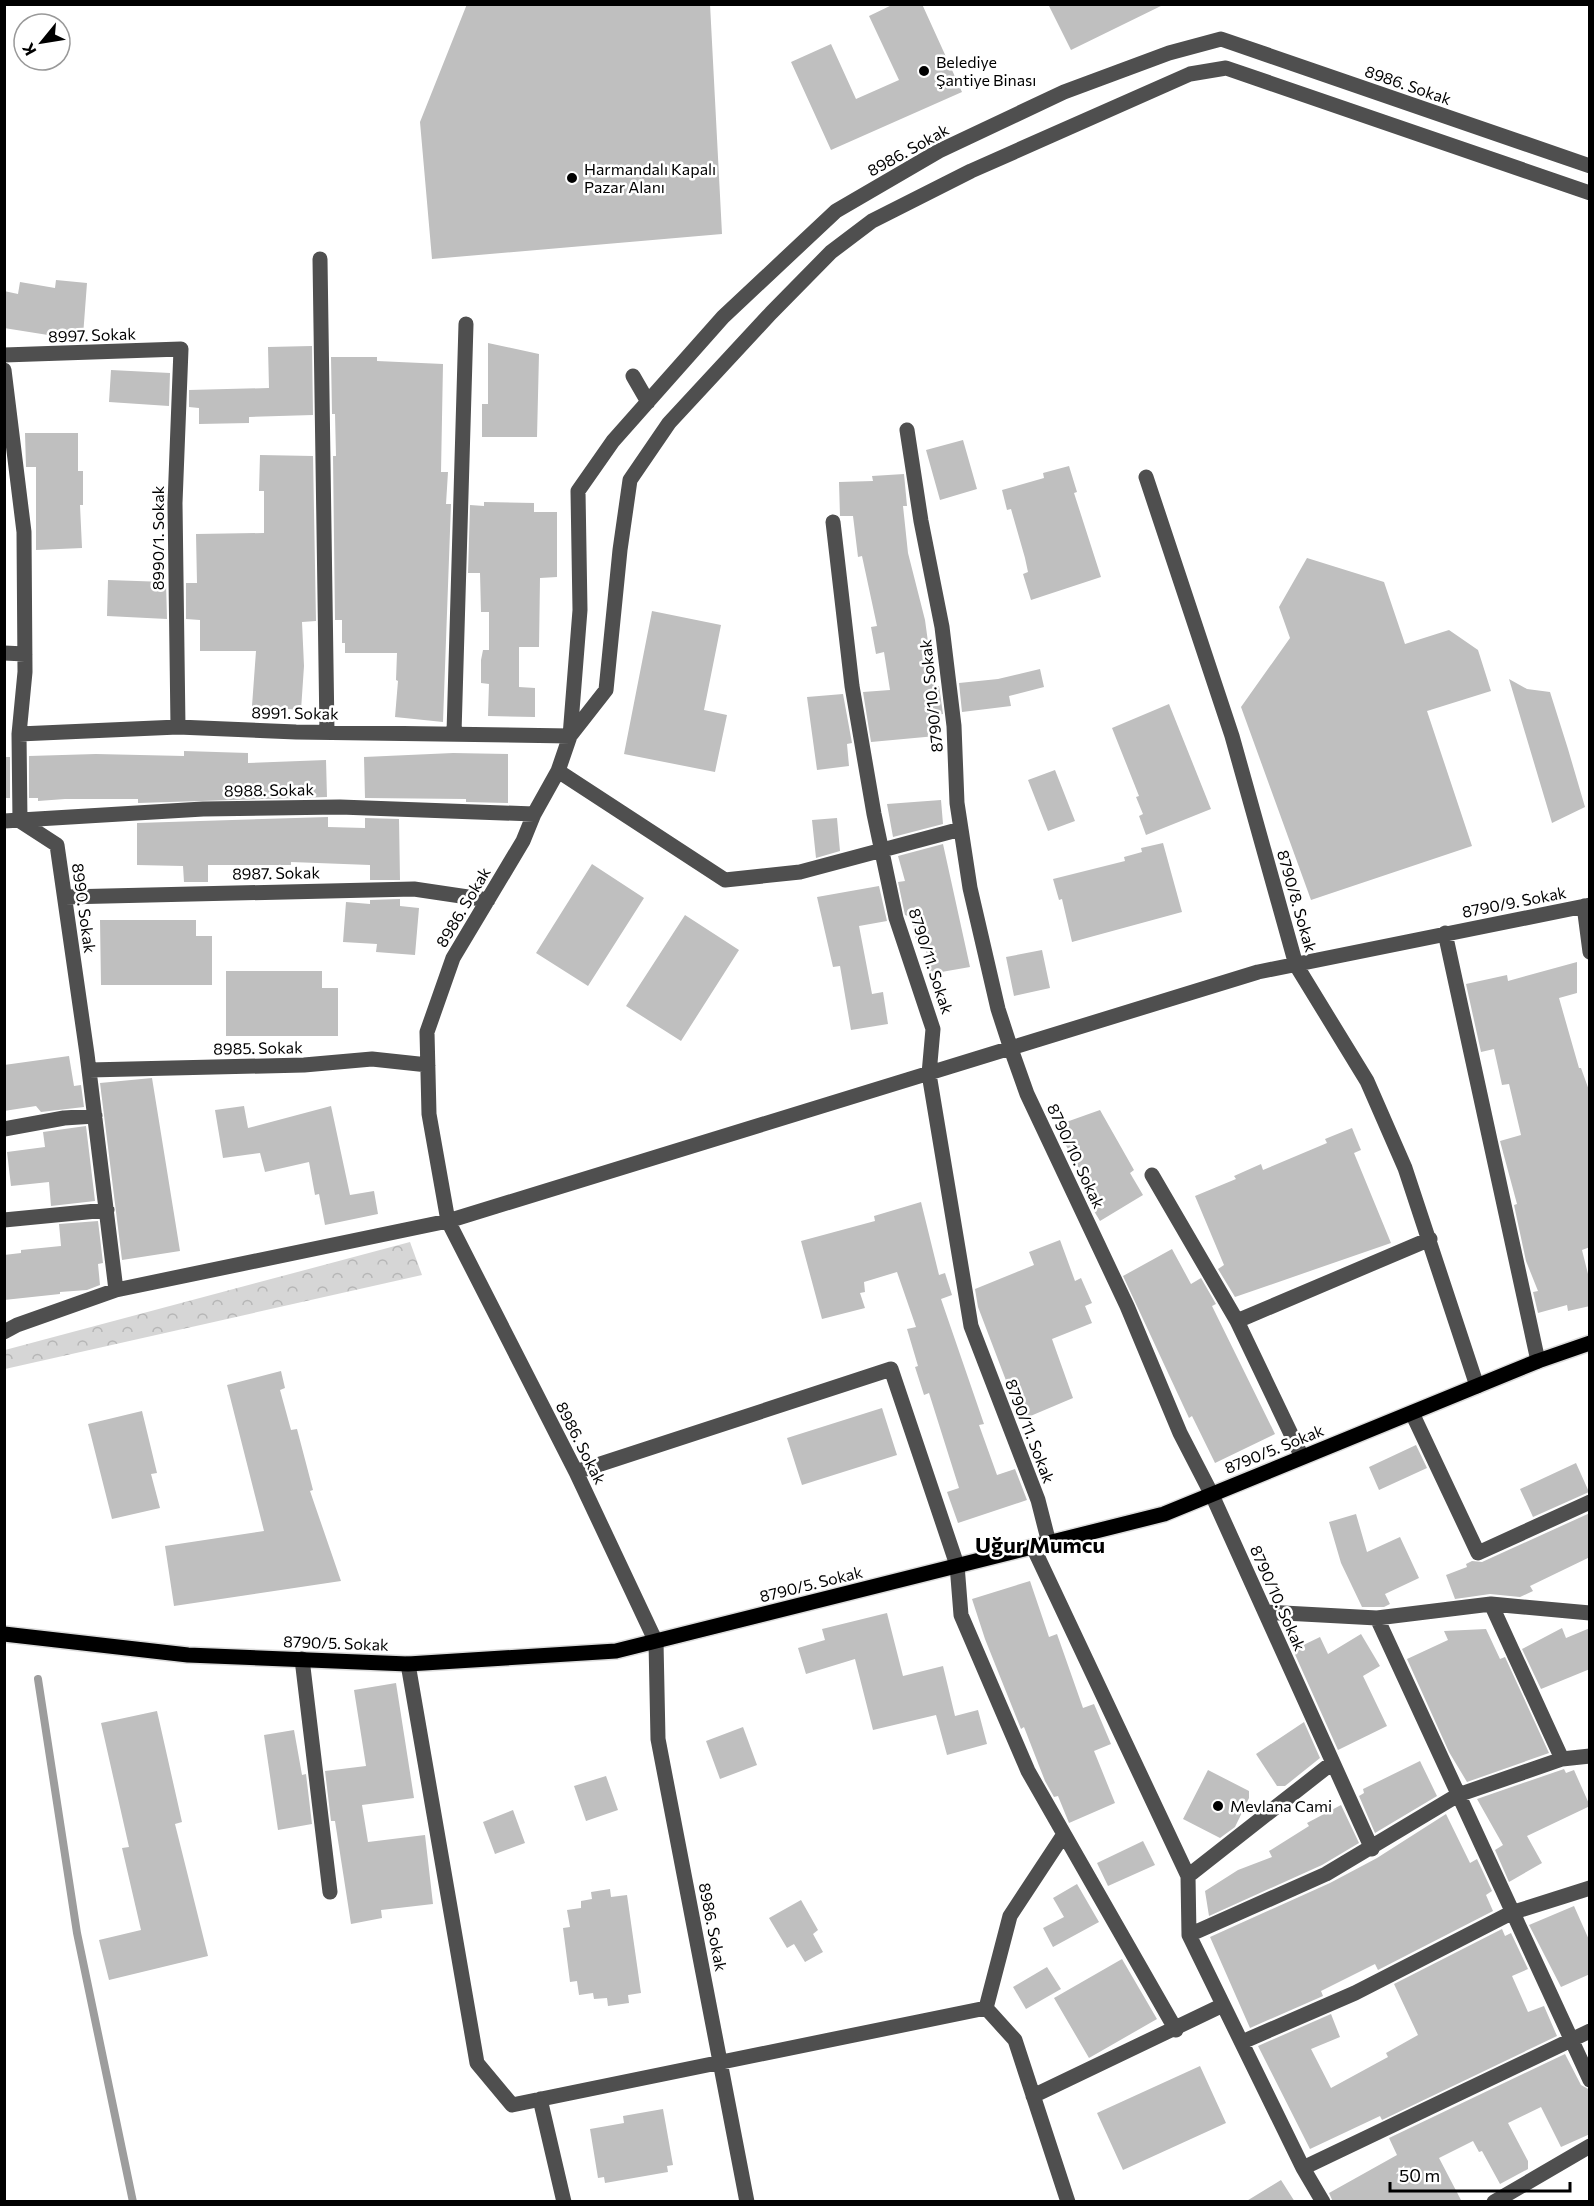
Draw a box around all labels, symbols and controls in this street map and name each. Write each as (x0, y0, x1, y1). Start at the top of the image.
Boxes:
north arrow (12, 12, 72, 72)
text: K (18, 40, 40, 59)
place label: Belediye Şantiye Binası (936, 52, 1036, 89)
street label: 8986. Sokak (1362, 61, 1454, 108)
marker: Belediye Şantiye Binası (917, 64, 931, 78)
street label: 8986. Sokak (864, 119, 952, 180)
place label: Harmandalı Kapalı Pazar Alanı (584, 159, 716, 196)
marker: Harmandalı Kapalı Pazar Alanı (565, 171, 579, 185)
street label: 8997. Sokak (48, 323, 137, 346)
street label: 8990/1. Sokak (148, 485, 167, 590)
street label: 8790/10. Sokak (915, 638, 946, 753)
street label: 8991. Sokak (251, 702, 339, 723)
street label: 8988. Sokak (224, 779, 315, 800)
street label: 8790/8. Sokak (1274, 848, 1321, 954)
street label: 8990. Sokak (69, 862, 100, 955)
street label: 8987. Sokak (232, 862, 320, 883)
street label: 8986. Sokak (431, 863, 494, 950)
street label: 8790/9. Sokak (1460, 882, 1568, 921)
street label: 8790/11. Sokak (905, 906, 958, 1016)
street label: 8985. Sokak (213, 1037, 303, 1058)
street label: 8790/10. Sokak (1044, 1100, 1109, 1212)
street label: 8790/11. Sokak (1002, 1376, 1059, 1486)
street label: 8986. Sokak (553, 1398, 611, 1487)
street label: 8790/5. Sokak (1221, 1420, 1327, 1477)
district label: Uğur Mumcu (975, 1531, 1105, 1558)
street label: 8790/10. Sokak (1247, 1542, 1310, 1654)
street label: 8790/5. Sokak (757, 1561, 865, 1605)
street label: 8790/5. Sokak (283, 1631, 389, 1654)
place label: Mevlana Cami (1230, 1796, 1332, 1815)
marker: Mevlana Cami (1211, 1799, 1225, 1813)
street label: 8986. Sokak (696, 1881, 731, 1973)
scale bar (1390, 2155, 1570, 2193)
text: 50 m (1399, 2164, 1440, 2186)

